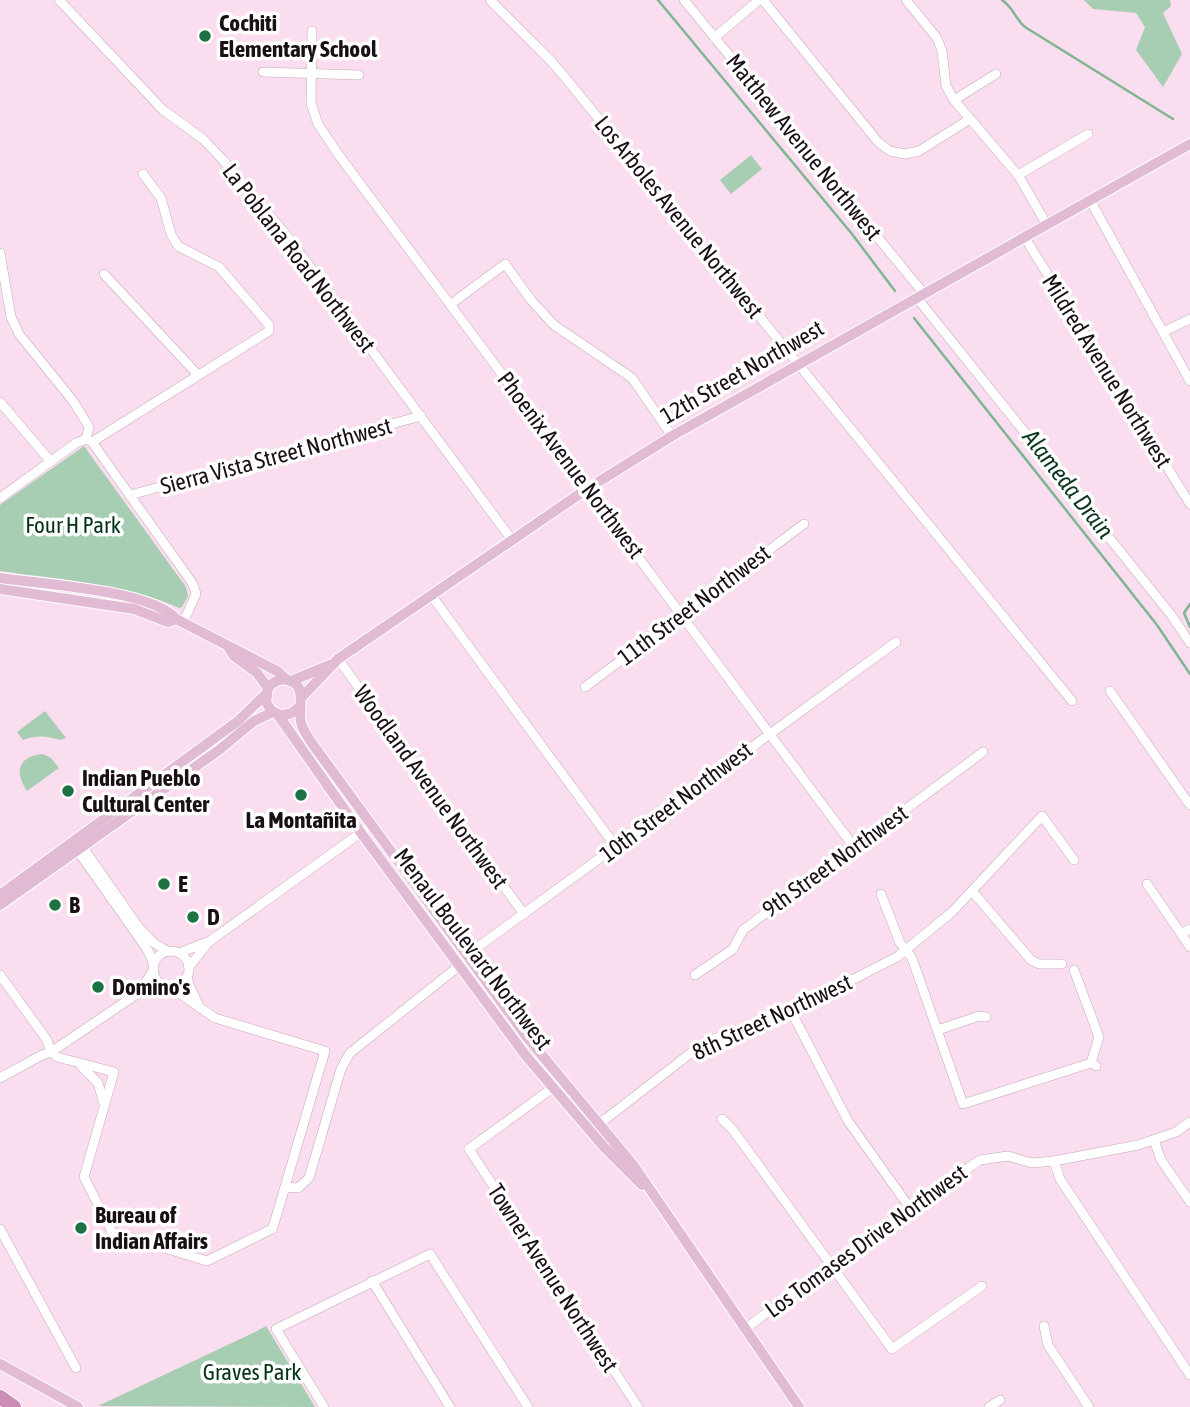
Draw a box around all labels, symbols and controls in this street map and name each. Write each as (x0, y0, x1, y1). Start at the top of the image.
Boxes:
place label: Cochiti Elementary School (219, 10, 378, 62)
marker: Cochiti Elementary School (197, 28, 213, 44)
street label: Matthew Avenue Northwest (721, 49, 887, 245)
street label: Los Arboles Avenue Northwest (589, 111, 769, 323)
street label: La Poblana Road Northwest (217, 159, 381, 357)
street label: Mildred Avenue Northwest (1037, 270, 1177, 472)
street label: 12th Street Northwest (656, 315, 828, 429)
street label: Phoenix Avenue Northwest (492, 367, 650, 563)
street label: Sierra Vista Street Northwest (157, 413, 395, 499)
water label: Alameda Drain (1017, 423, 1119, 544)
park label: Four H Park (25, 512, 121, 538)
street label: 11th Street Northwest (613, 539, 775, 671)
street label: Woodland Avenue Northwest (349, 680, 513, 894)
street label: 10th Street Northwest (595, 736, 757, 868)
place label: Indian Pueblo Cultural Center (82, 765, 210, 817)
marker: Indian Pueblo Cultural Center (60, 783, 76, 799)
marker: La Montañita (293, 787, 309, 803)
street label: 9th Street Northwest (757, 800, 913, 922)
place label: La Montañita (245, 807, 357, 833)
street label: Menaul Boulevard Northwest (389, 843, 557, 1055)
place label: E (178, 871, 188, 897)
marker: E (156, 876, 172, 892)
place label: B (69, 892, 80, 918)
marker: B (47, 897, 63, 913)
place label: D (207, 904, 220, 930)
marker: D (185, 909, 201, 925)
street label: 8th Street Northwest (688, 969, 856, 1065)
place label: Domino's (112, 974, 190, 1000)
marker: Domino's (90, 979, 106, 995)
street label: Los Tomases Drive Northwest (760, 1159, 972, 1323)
street label: Towner Avenue Northwest (483, 1179, 623, 1377)
place label: Bureau of Indian Affairs (95, 1202, 208, 1254)
marker: Bureau of Indian Affairs (73, 1220, 89, 1236)
park label: Graves Park (203, 1359, 301, 1385)

